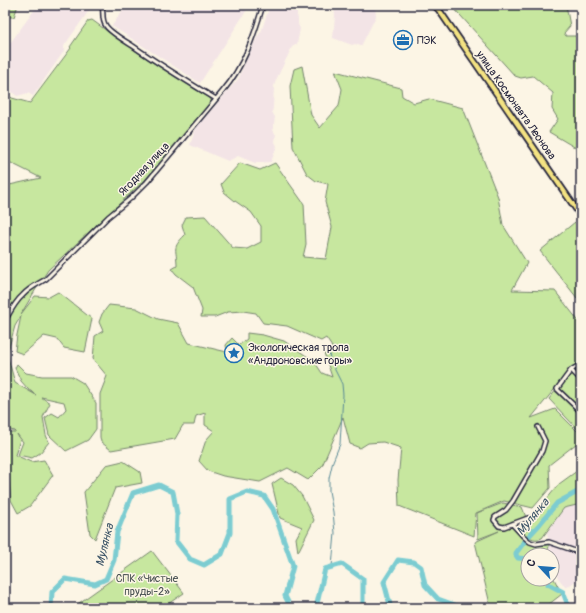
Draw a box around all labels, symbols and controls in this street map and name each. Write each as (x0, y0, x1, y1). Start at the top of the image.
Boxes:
office icon: ПЭК (392, 29, 414, 51)
place label: ПЭК (417, 34, 437, 47)
street label: улица Космонавта Леонова (473, 47, 559, 162)
street label: Ягодная улица (116, 140, 172, 198)
place label: Экологическая тропа «Андроновские горы» (248, 341, 353, 367)
place icon: Экологическая тропа «Андроновские горы» (223, 342, 245, 364)
water label: Мулянка (513, 494, 554, 538)
water label: Мулянка (92, 521, 118, 568)
north arrow (520, 547, 560, 587)
text: С (524, 557, 539, 569)
park label: СПК «Чистые пруды-2» (116, 572, 179, 598)

